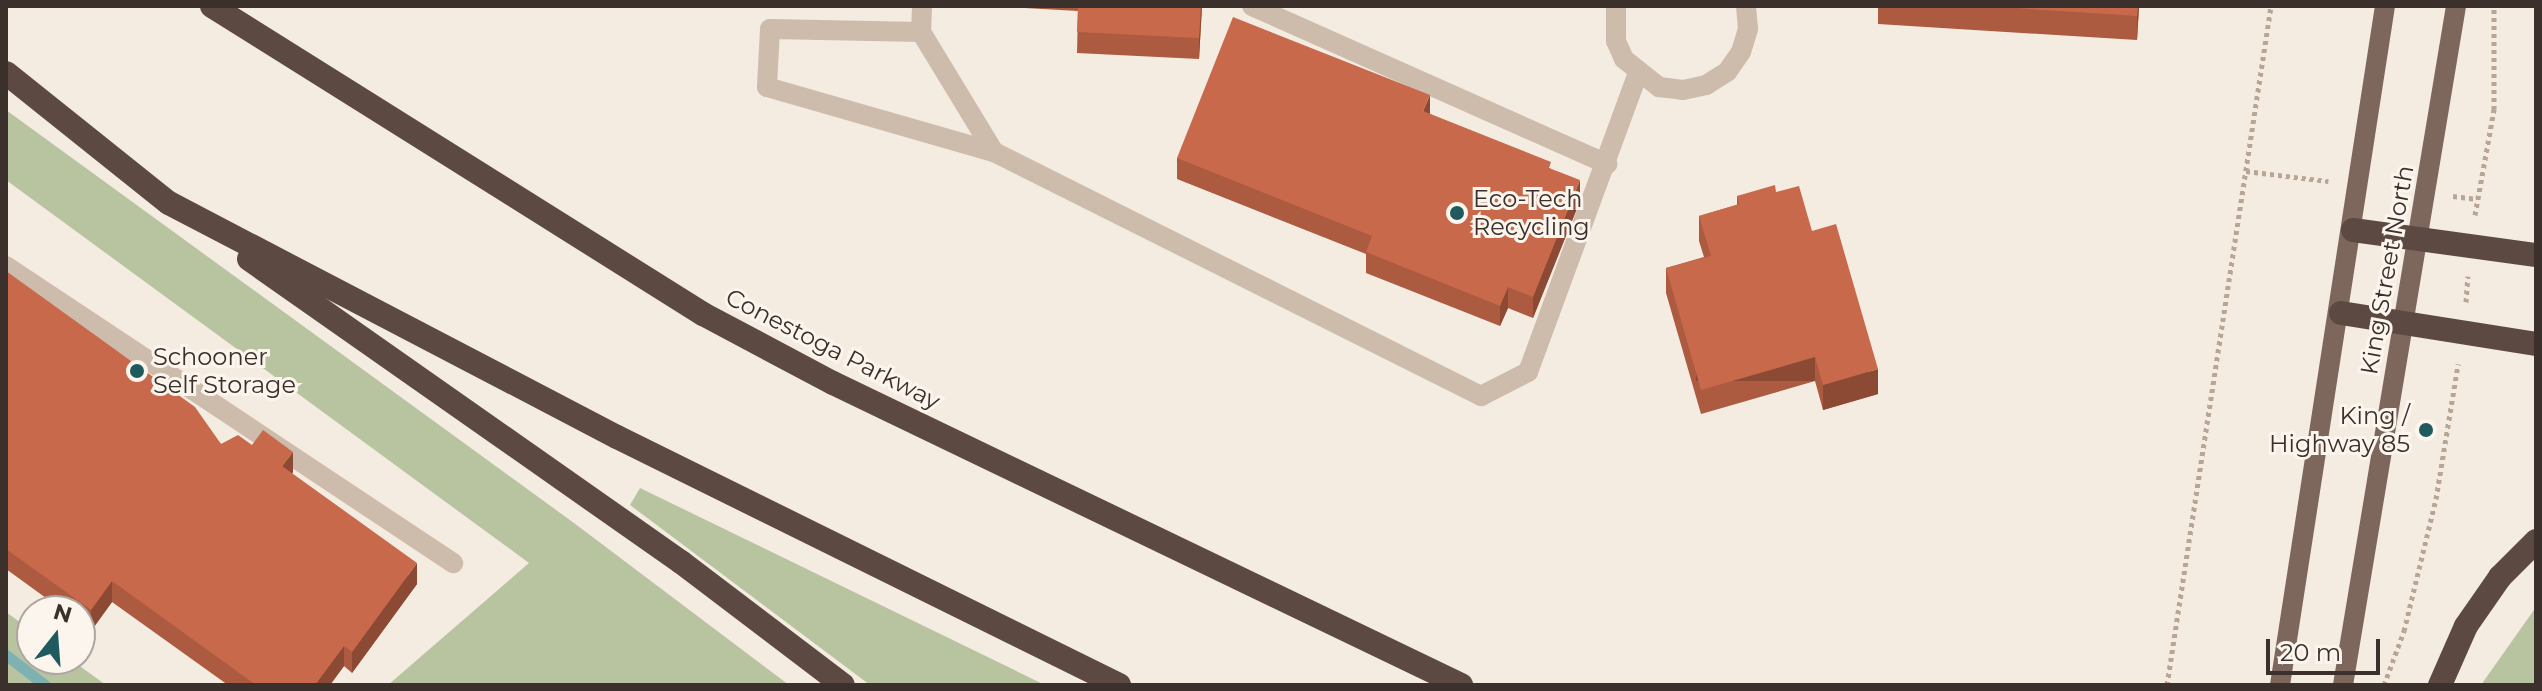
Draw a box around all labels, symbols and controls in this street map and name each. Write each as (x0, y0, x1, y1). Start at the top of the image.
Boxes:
street label: King Street North (2354, 163, 2420, 377)
place label: Eco-Tech Recycling (1473, 185, 1590, 241)
marker: Eco-Tech Recycling (1448, 204, 1466, 222)
street label: Conestoga Parkway (721, 282, 945, 416)
place label: Schooner Self Storage (153, 343, 296, 399)
marker: Schooner Self Storage (128, 362, 146, 380)
place label: King / Highway 85 (2269, 402, 2410, 458)
marker: King / Highway 85 (2417, 421, 2435, 439)
north arrow (16, 595, 96, 675)
text: N (50, 598, 75, 629)
scale bar (2270, 623, 2384, 673)
text: 20 m (2280, 638, 2341, 667)

